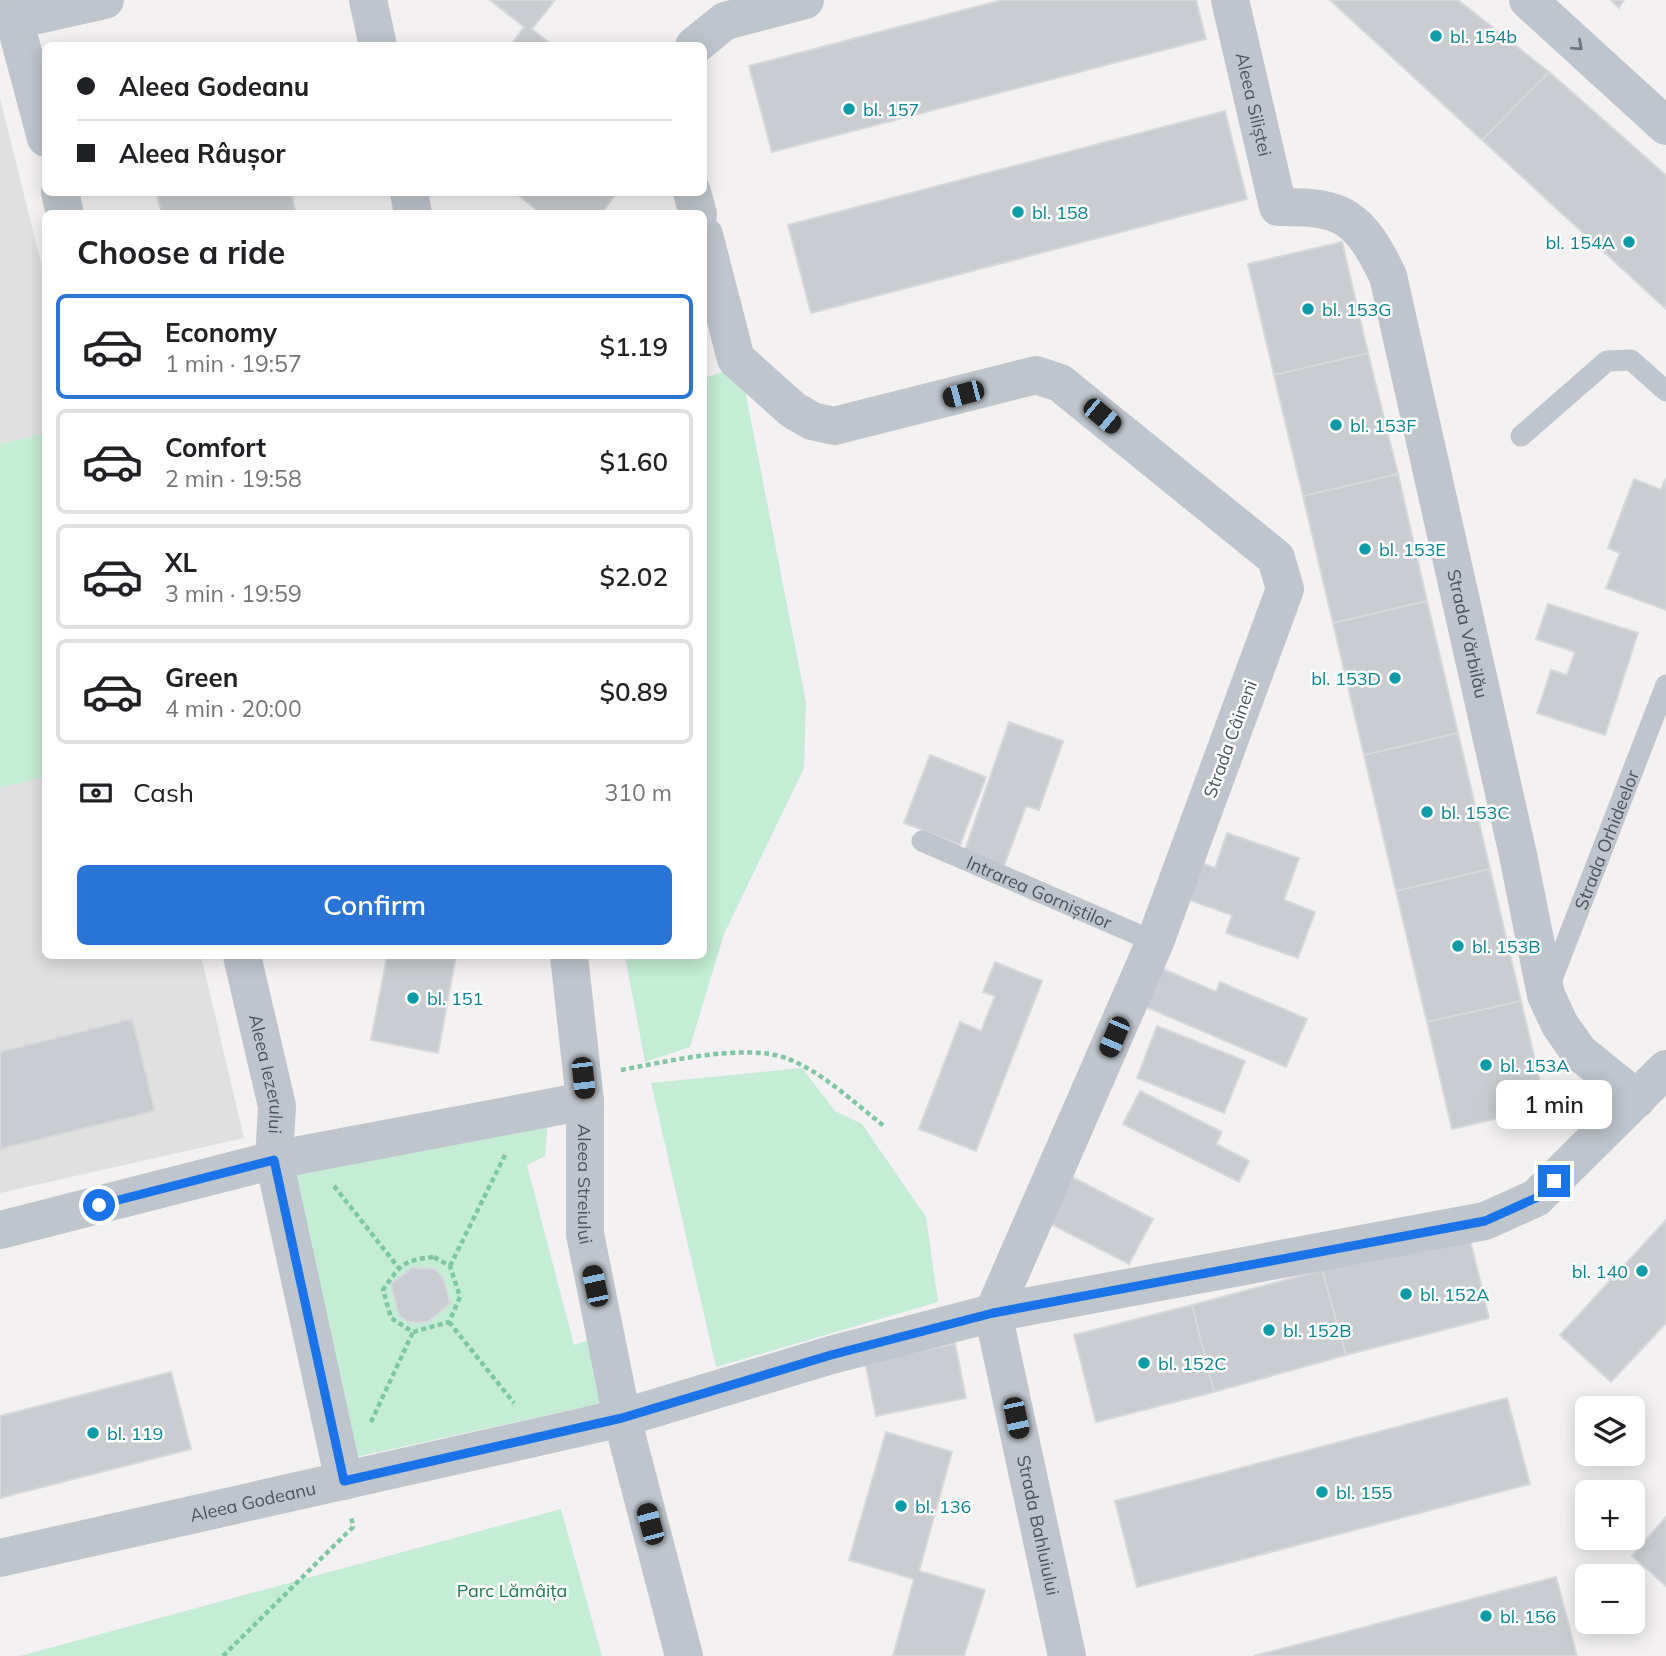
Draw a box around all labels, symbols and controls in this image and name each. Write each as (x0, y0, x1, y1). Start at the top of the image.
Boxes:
place label: bl. 154b (1450, 25, 1517, 48)
marker: bl. 154b (1428, 28, 1444, 44)
one-way arrow (1570, 38, 1583, 50)
street label: Aleea Siliștei (1231, 50, 1277, 158)
text: Aleea Godeanu (119, 70, 309, 103)
place label: bl. 157 (863, 98, 919, 121)
marker: bl. 157 (841, 101, 857, 117)
text: Aleea Râușor (119, 137, 286, 170)
place label: bl. 158 (1032, 201, 1088, 224)
marker: bl. 158 (1010, 204, 1026, 220)
place label: bl. 154A (1545, 231, 1615, 254)
text: Choose a ride (77, 232, 285, 272)
marker: bl. 154A (1621, 234, 1637, 250)
place label: bl. 153G (1322, 298, 1391, 321)
marker: bl. 153G (1300, 301, 1316, 317)
icon: car (81, 315, 144, 378)
text: Economy (165, 316, 277, 349)
text: $1.19 (599, 330, 668, 363)
text: 1 min · 19:57 (165, 349, 302, 378)
car (940, 378, 987, 410)
car (1080, 394, 1125, 438)
place label: bl. 153F (1350, 414, 1416, 437)
marker: bl. 153F (1328, 417, 1344, 433)
icon: car (81, 430, 144, 493)
text: Comfort (165, 431, 266, 464)
text: $1.60 (599, 445, 668, 478)
text: 2 min · 19:58 (165, 464, 302, 493)
place label: bl. 153E (1379, 538, 1446, 561)
marker: bl. 153E (1357, 541, 1373, 557)
icon: car (81, 545, 144, 608)
text: XL (165, 546, 197, 579)
text: $2.02 (599, 560, 668, 593)
street label: Strada Vărbilău (1443, 567, 1494, 700)
text: 3 min · 19:59 (165, 579, 302, 608)
icon: car (81, 660, 144, 723)
text: Green (165, 661, 238, 694)
place label: bl. 153D (1311, 667, 1381, 690)
marker: bl. 153D (1387, 670, 1403, 686)
text: $0.89 (599, 675, 668, 708)
street label: Strada Câineni (1198, 677, 1262, 801)
text: 4 min · 20:00 (165, 694, 302, 723)
street label: Strada Orhideelor (1569, 766, 1644, 913)
icon: cash (77, 774, 115, 812)
text: Cash (133, 776, 194, 809)
text: 310 m (604, 778, 672, 807)
place label: bl. 153C (1441, 801, 1510, 824)
marker: bl. 153C (1419, 804, 1435, 820)
street label: Intrarea Gorniștilor (963, 850, 1116, 934)
button: Confirm (77, 865, 672, 945)
place label: bl. 153B (1472, 935, 1541, 958)
marker: bl. 153B (1450, 938, 1466, 954)
place label: bl. 151 (427, 987, 483, 1010)
marker: bl. 151 (405, 990, 421, 1006)
street label: Aleea Iezerului (244, 1012, 289, 1135)
car (1097, 1014, 1132, 1060)
place label: bl. 153A (1500, 1054, 1570, 1077)
car (571, 1056, 596, 1100)
marker: bl. 153A (1478, 1057, 1494, 1073)
callout: 1 min (1496, 1080, 1612, 1128)
text: 1 min (1524, 1090, 1584, 1119)
street label: Aleea Streiului (573, 1124, 598, 1246)
route end (1538, 1165, 1570, 1197)
route start (83, 1189, 115, 1221)
place label: bl. 140 (1572, 1260, 1628, 1283)
car (581, 1263, 610, 1309)
marker: bl. 140 (1634, 1263, 1650, 1279)
place label: bl. 152A (1420, 1283, 1490, 1306)
marker: bl. 152A (1398, 1286, 1414, 1302)
place label: bl. 152B (1283, 1319, 1352, 1342)
marker: bl. 152B (1261, 1322, 1277, 1338)
place label: bl. 152C (1158, 1352, 1227, 1375)
marker: bl. 152C (1136, 1355, 1152, 1371)
car (1002, 1395, 1031, 1441)
map controls (1575, 1396, 1645, 1634)
button: layers (1575, 1396, 1645, 1466)
place label: bl. 119 (107, 1422, 163, 1445)
marker: bl. 119 (85, 1425, 101, 1441)
street label: Strada Bahluiului (1012, 1453, 1065, 1597)
street label: Aleea Godeanu (187, 1476, 318, 1526)
button: + (1575, 1480, 1645, 1550)
place label: bl. 155 (1336, 1481, 1392, 1504)
marker: bl. 155 (1314, 1484, 1330, 1500)
place label: bl. 136 (915, 1495, 971, 1518)
marker: bl. 136 (893, 1498, 909, 1514)
car (635, 1501, 666, 1547)
button: − (1575, 1564, 1645, 1634)
park label: Parc Lămâița (457, 1579, 567, 1602)
place label: bl. 156 (1500, 1605, 1556, 1628)
marker: bl. 156 (1478, 1608, 1494, 1624)

